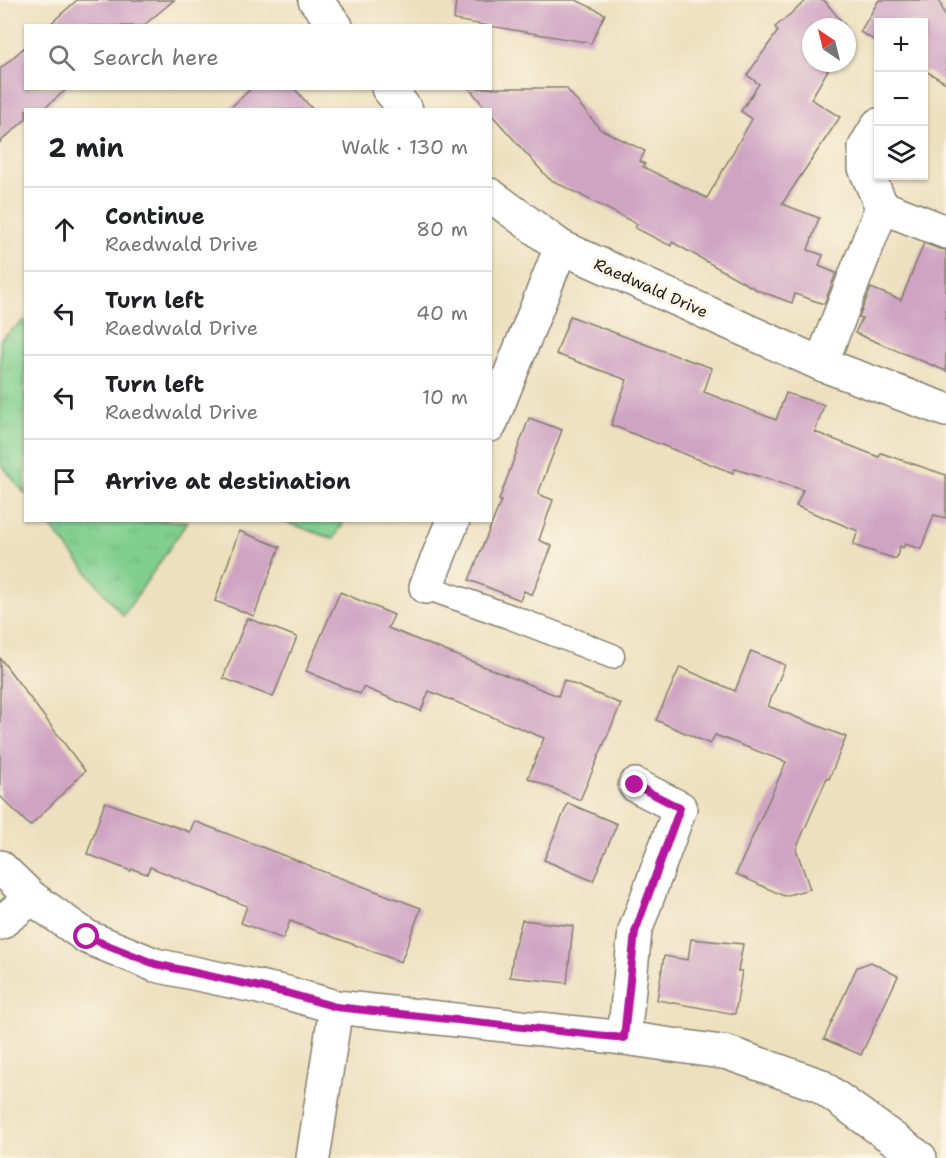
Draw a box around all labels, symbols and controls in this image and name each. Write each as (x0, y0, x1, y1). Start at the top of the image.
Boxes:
north arrow (802, 18, 856, 72)
map controls (874, 18, 928, 180)
button: + (874, 18, 928, 72)
search box (24, 24, 492, 90)
icon: search (45, 41, 78, 74)
text: Search here (93, 43, 219, 72)
button: − (874, 72, 928, 126)
button: layers (874, 126, 928, 180)
text: 2 min (48, 130, 124, 165)
text: Walk · 130 m (341, 134, 468, 160)
text: Continue (105, 202, 205, 231)
icon: ahead (48, 213, 81, 246)
text: 80 m (416, 216, 468, 242)
text: Raedwald Drive (105, 231, 258, 257)
street label: Raedwald Drive (591, 253, 711, 323)
text: Turn left (105, 286, 204, 315)
icon: left (48, 297, 81, 330)
text: 40 m (416, 300, 468, 326)
text: Raedwald Drive (105, 315, 258, 341)
text: Turn left (105, 370, 204, 399)
icon: left (48, 381, 81, 414)
text: 10 m (422, 384, 468, 410)
text: Raedwald Drive (105, 399, 258, 425)
icon: arrive (48, 465, 81, 498)
text: Arrive at destination (105, 467, 351, 496)
route end (621, 771, 647, 797)
route start (73, 923, 99, 949)

